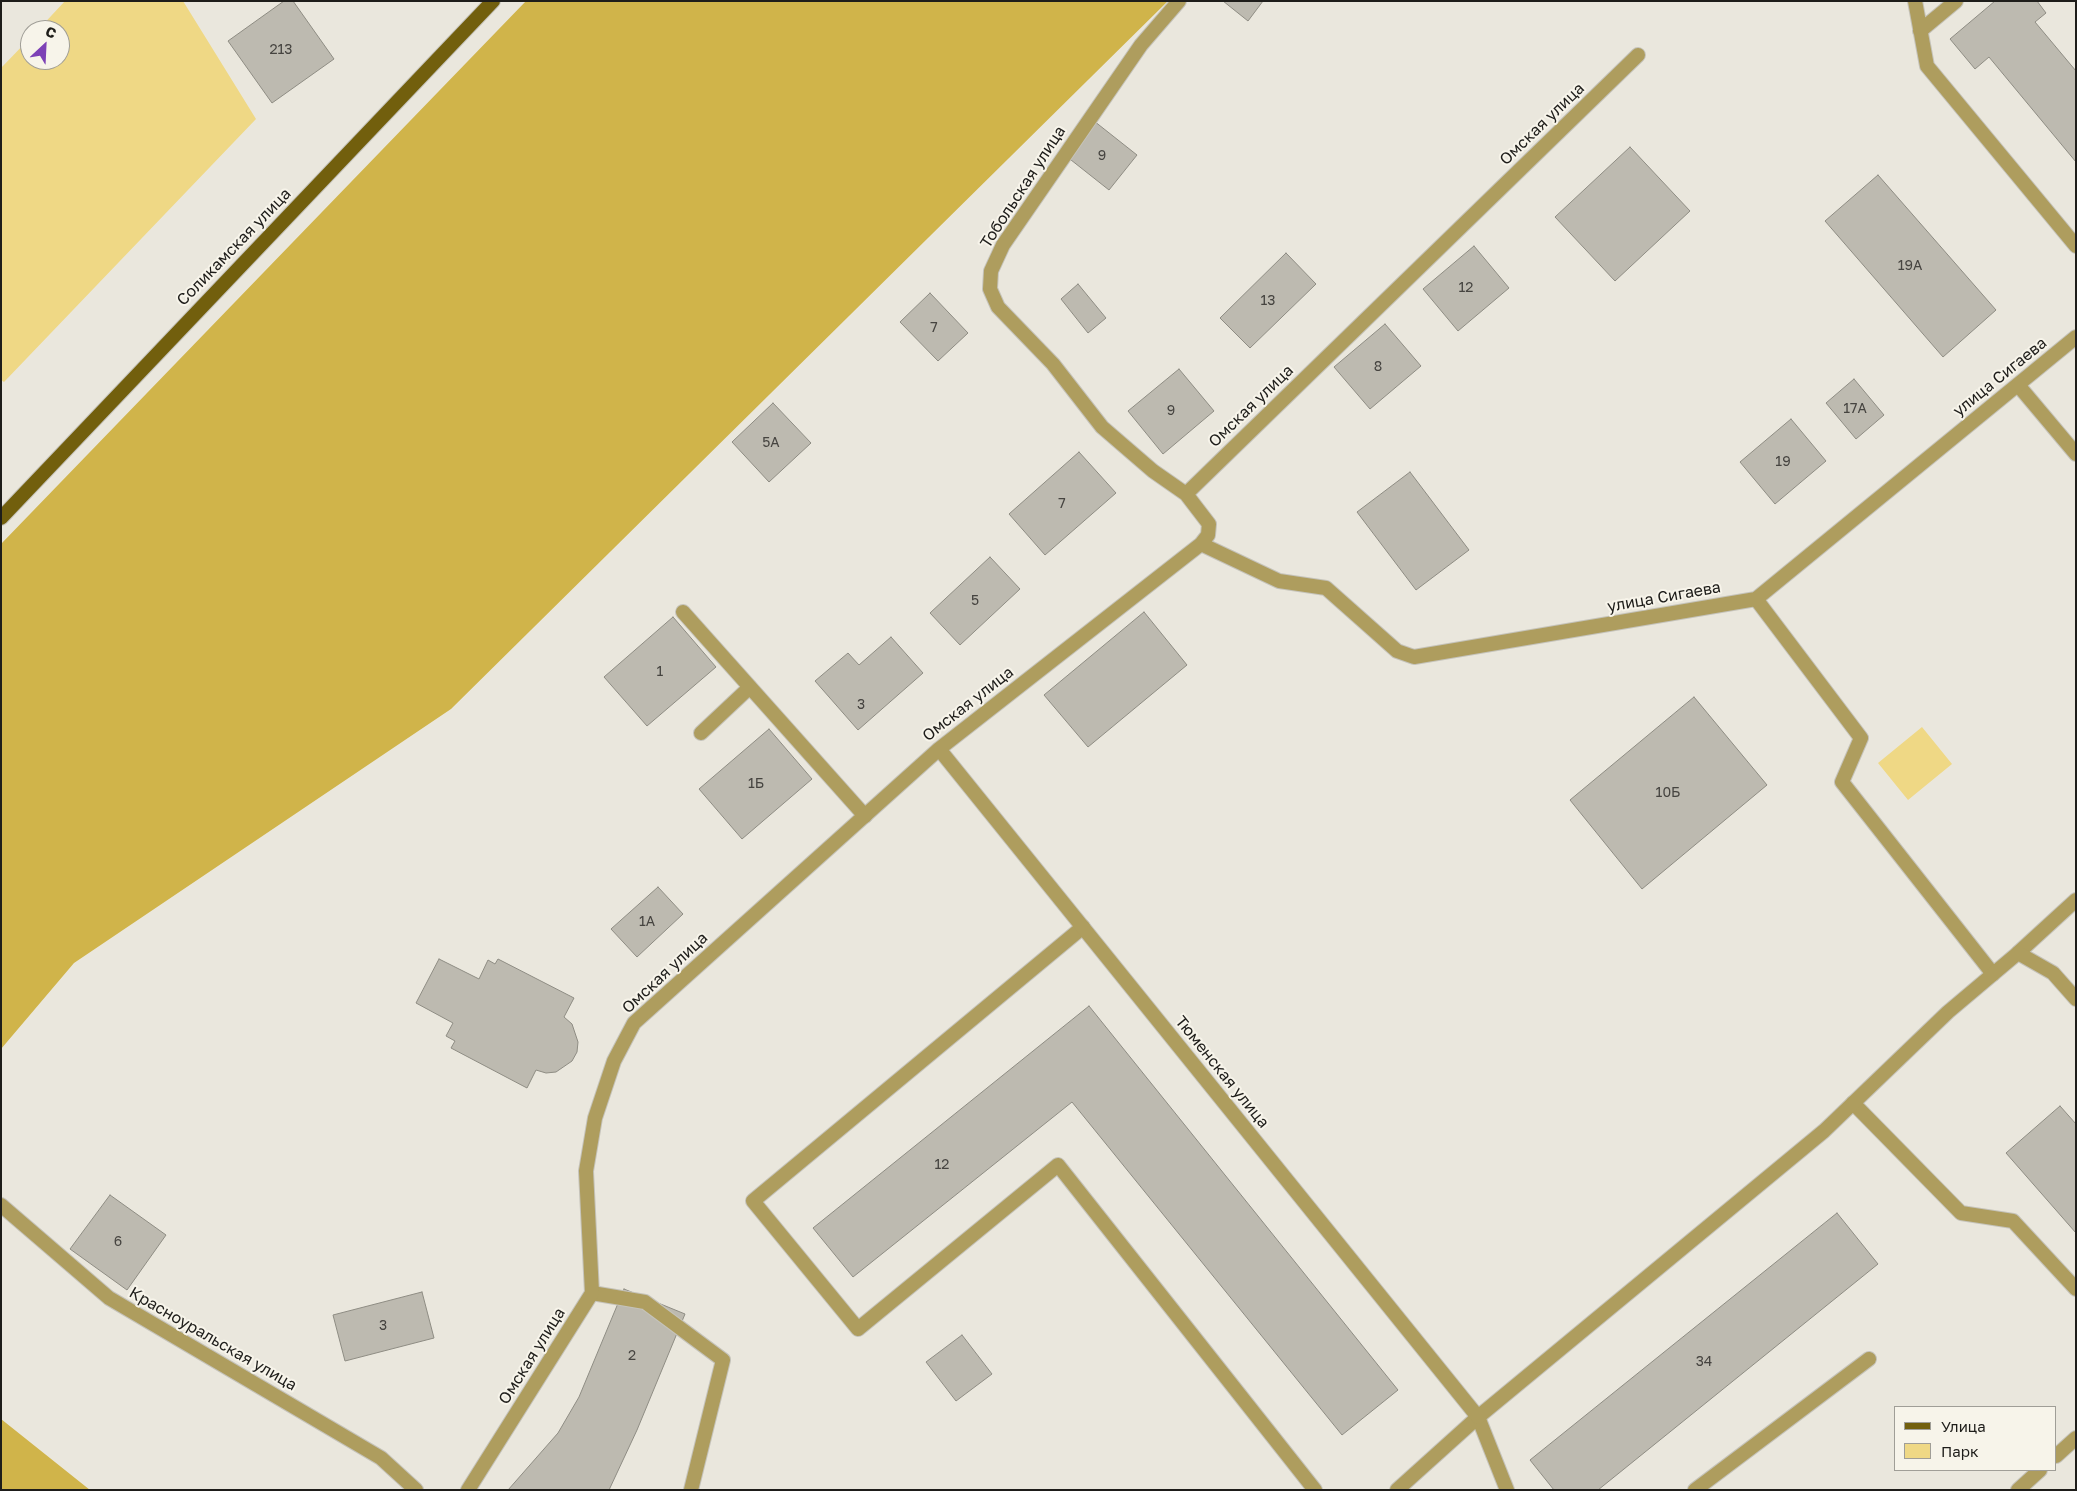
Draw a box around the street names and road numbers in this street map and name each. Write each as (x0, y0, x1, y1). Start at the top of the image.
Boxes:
street label: Омская улица (1496, 79, 1588, 169)
street label: Тобольская улица (976, 122, 1070, 252)
street label: Соликамская улица (173, 184, 295, 310)
street label: улица Сигаева (1949, 333, 2051, 421)
street label: Омская улица (1205, 361, 1297, 451)
street label: улица Сигаева (1606, 578, 1722, 616)
street label: Омская улица (919, 663, 1017, 745)
street label: Омская улица (618, 928, 712, 1018)
street label: Тюменская улица (1171, 1012, 1273, 1132)
street label: Красноуральская улица (126, 1283, 300, 1395)
street label: Омская улица (495, 1304, 569, 1408)

